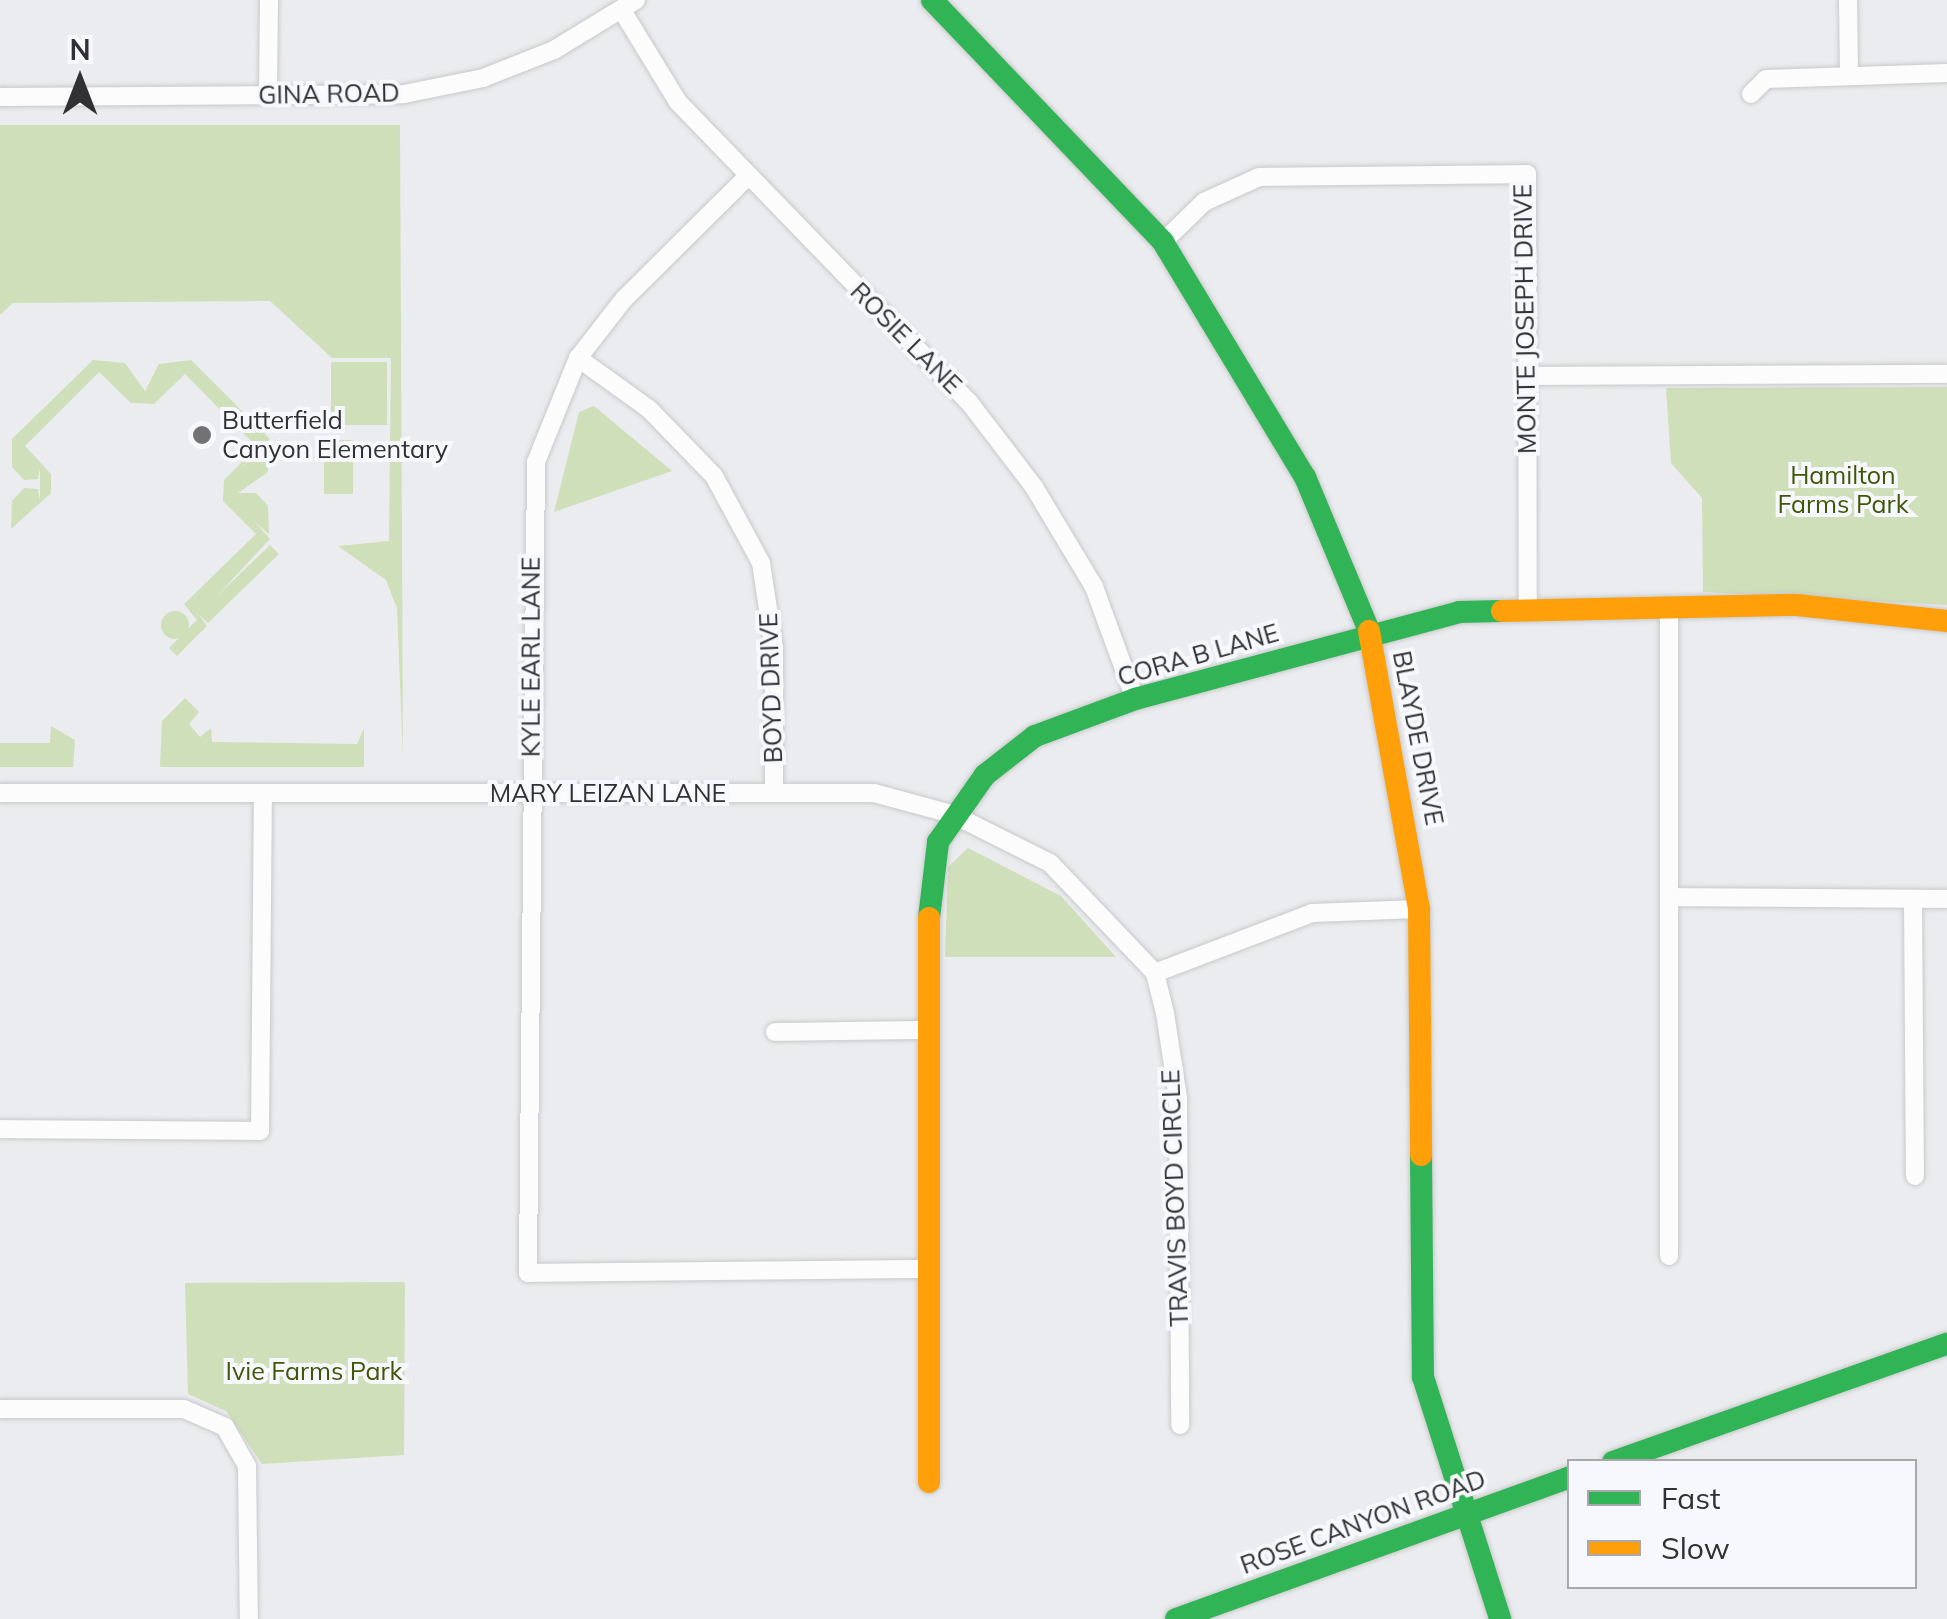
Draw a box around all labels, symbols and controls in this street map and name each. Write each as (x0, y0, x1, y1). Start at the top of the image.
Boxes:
north arrow (30, 30, 130, 130)
text: N (69, 32, 91, 67)
street label: GINA ROAD (258, 78, 400, 110)
street label: MONTE JOSEPH DRIVE (1508, 184, 1542, 454)
street label: ROSIE LANE (844, 276, 968, 400)
place label: Butterfield Canyon Elementary (222, 406, 448, 465)
marker: Butterfield Canyon Elementary (191, 424, 213, 446)
park label: Hamilton Farms Park (1777, 461, 1909, 520)
street label: KYLE EARL LANE (516, 557, 546, 757)
street label: BOYD DRIVE (753, 612, 789, 764)
street label: CORA B LANE (1114, 618, 1282, 692)
street label: BLAYDE DRIVE (1386, 648, 1450, 828)
street label: MARY LEIZAN LANE (490, 778, 726, 808)
street label: TRAVIS BOYD CIRCLE (1156, 1069, 1194, 1327)
park label: Ivie Farms Park (226, 1356, 402, 1386)
legend (1567, 1459, 1917, 1589)
street label: ROSE CANYON ROAD (1236, 1464, 1490, 1580)
text: Fast (1661, 1479, 1721, 1517)
text: Slow (1661, 1529, 1730, 1567)

